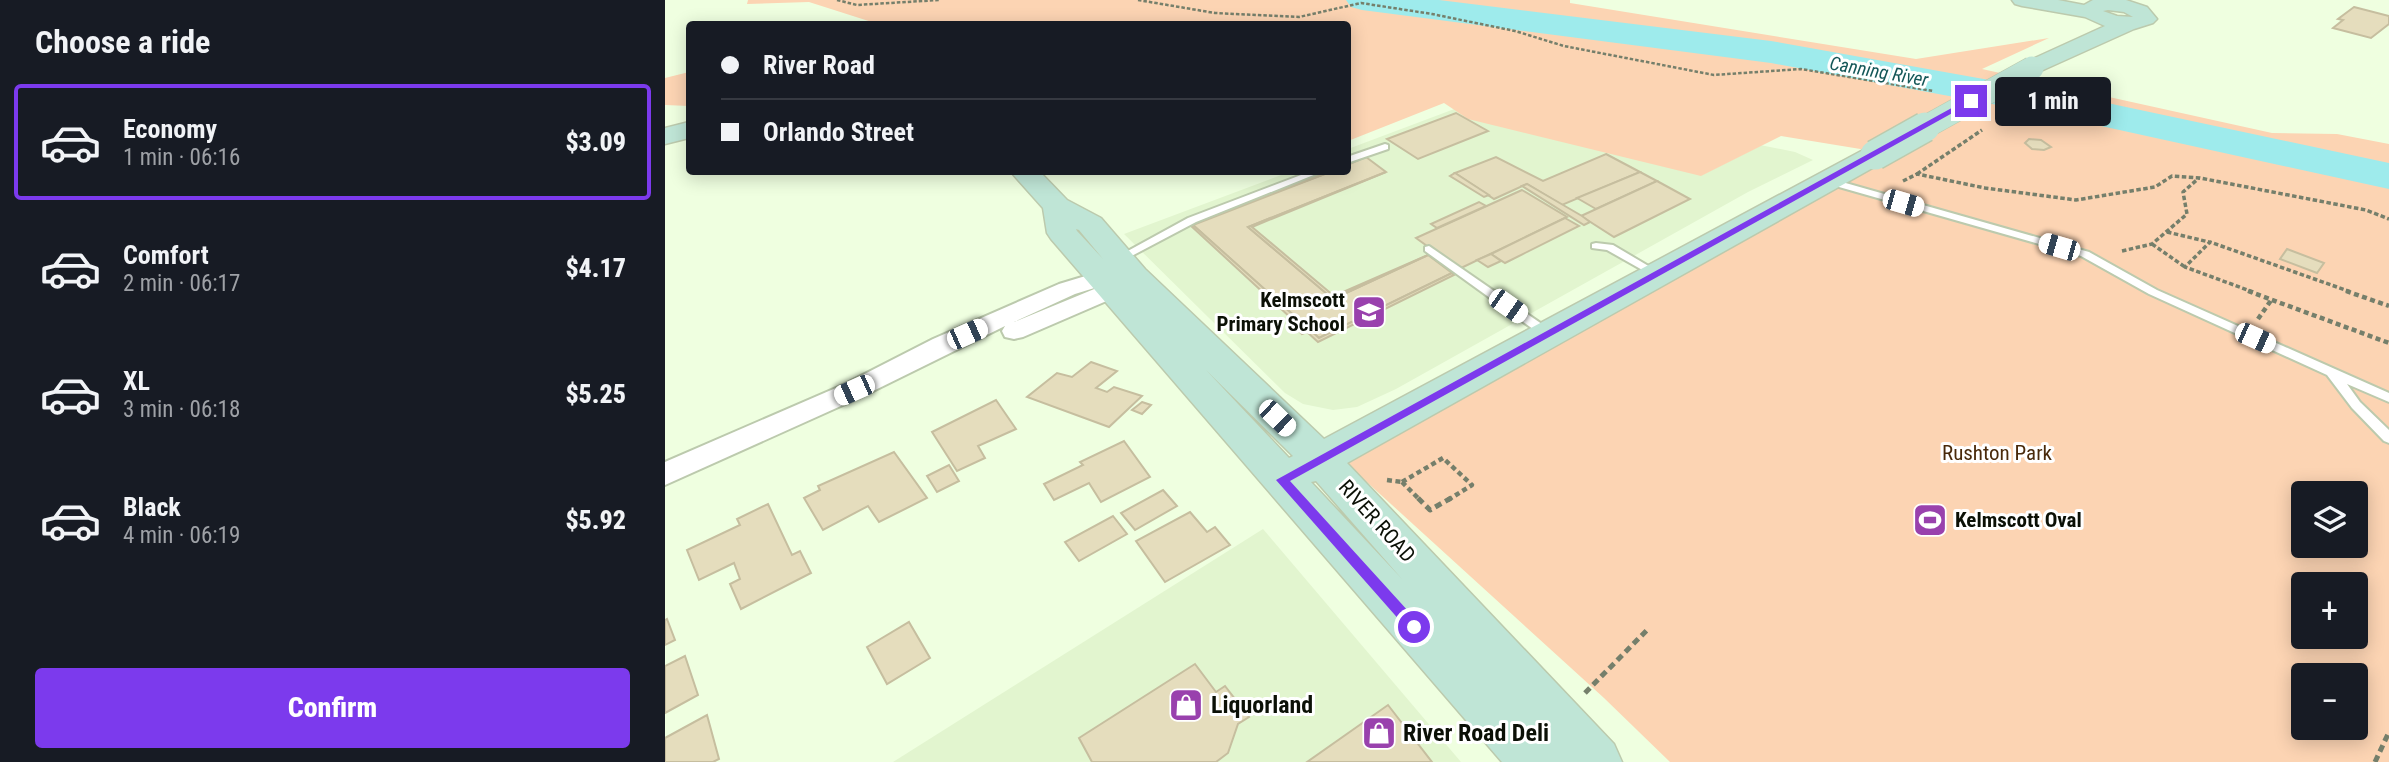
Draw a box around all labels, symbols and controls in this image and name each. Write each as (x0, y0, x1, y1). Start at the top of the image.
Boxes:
text: Choose a ride (35, 23, 210, 61)
text: River Road (763, 50, 875, 80)
water label: Canning River (1828, 52, 1930, 92)
callout: 1 min (1995, 76, 2111, 126)
route end (1955, 85, 1987, 117)
text: 1 min (2027, 88, 2079, 115)
icon: car (39, 111, 102, 174)
text: Economy (123, 114, 217, 144)
text: Orlando Street (763, 117, 914, 147)
text: $3.09 (565, 127, 626, 157)
text: 1 min · 06:16 (123, 144, 240, 171)
car (1880, 187, 1927, 219)
car (2036, 231, 2083, 263)
icon: car (39, 237, 102, 300)
text: Comfort (123, 240, 209, 270)
text: $4.17 (565, 253, 626, 283)
text: 2 min · 06:17 (123, 270, 240, 297)
car (1485, 285, 1532, 327)
place label: Kelmscott Primary School (1217, 288, 1345, 336)
school or university icon: Kelmscott Primary School (1350, 293, 1388, 331)
car (944, 316, 991, 352)
car (2232, 320, 2279, 356)
icon: car (39, 363, 102, 426)
text: XL (123, 366, 150, 396)
car (831, 372, 878, 408)
text: $5.25 (565, 379, 626, 409)
text: 3 min · 06:18 (123, 396, 240, 423)
car (1255, 396, 1300, 440)
park label: Rushton Park (1942, 441, 2053, 465)
street label: RIVER ROAD (1334, 475, 1420, 567)
map controls (2291, 481, 2368, 740)
button: layers (2291, 481, 2368, 558)
icon: car (39, 489, 102, 552)
text: Black (123, 492, 181, 522)
sports icon: Kelmscott Oval (1911, 501, 1949, 539)
text: $5.92 (565, 505, 626, 535)
place label: Kelmscott Oval (1955, 508, 2082, 532)
text: 4 min · 06:19 (123, 522, 240, 549)
button: + (2291, 572, 2368, 649)
route start (1398, 611, 1430, 643)
button: − (2291, 663, 2368, 740)
button: Confirm (35, 668, 630, 748)
shop icon: Liquorland (1167, 686, 1205, 724)
place label: Liquorland (1211, 691, 1313, 719)
shop icon: River Road Deli (1360, 714, 1398, 752)
place label: River Road Deli (1403, 719, 1549, 747)

